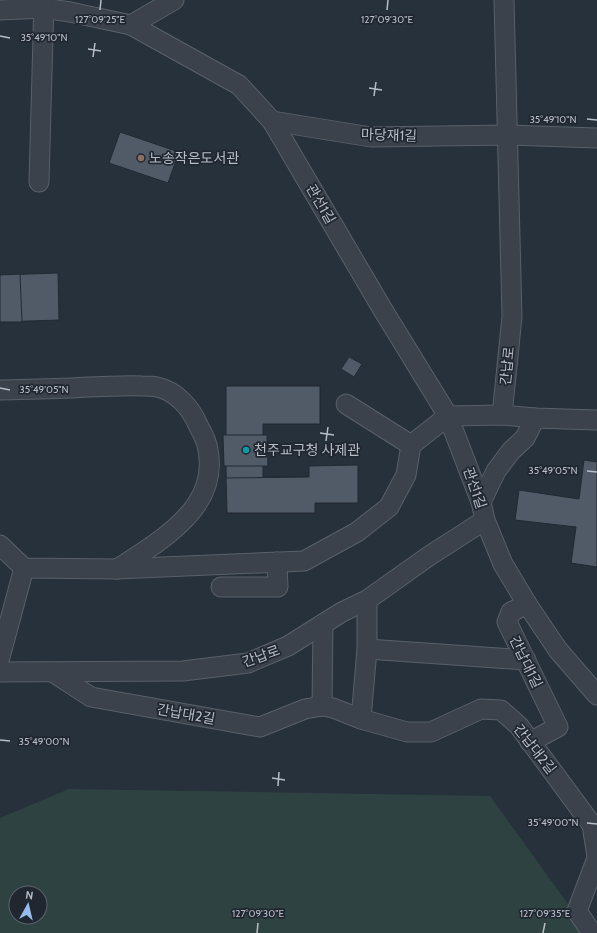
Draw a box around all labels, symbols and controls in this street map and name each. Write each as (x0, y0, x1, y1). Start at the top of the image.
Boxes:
text: 127°09'25"E (75, 13, 126, 26)
text: 127°09'30"E (361, 13, 413, 26)
text: 35°49'10"N (20, 31, 68, 44)
text: 35°49'10"N (529, 113, 577, 126)
street label: 마당재1길 (361, 125, 417, 145)
place label: 노송작은도서관 (149, 149, 239, 167)
marker: 노송작은도서관 (136, 153, 146, 163)
street label: 관선1길 (302, 181, 340, 227)
street label: 간납로 (496, 346, 518, 386)
text: 35°49'05"N (19, 383, 69, 396)
place label: 천주교구청 사제관 (254, 441, 360, 459)
marker: 천주교구청 사제관 (241, 445, 251, 455)
text: 35°49'05"N (528, 464, 578, 477)
street label: 관선1길 (459, 465, 491, 511)
street label: 간납대1길 (506, 633, 546, 691)
street label: 간납로 (240, 641, 282, 671)
street label: 간납대2길 (155, 700, 217, 728)
street label: 간납대2길 (510, 720, 560, 778)
text: 35°49'00"N (19, 735, 69, 748)
text: 35°49'00"N (528, 816, 578, 829)
north arrow (8, 885, 48, 925)
text: N (25, 888, 34, 903)
text: 127°09'30"E (232, 907, 284, 920)
text: 127°09'35"E (520, 907, 571, 920)

